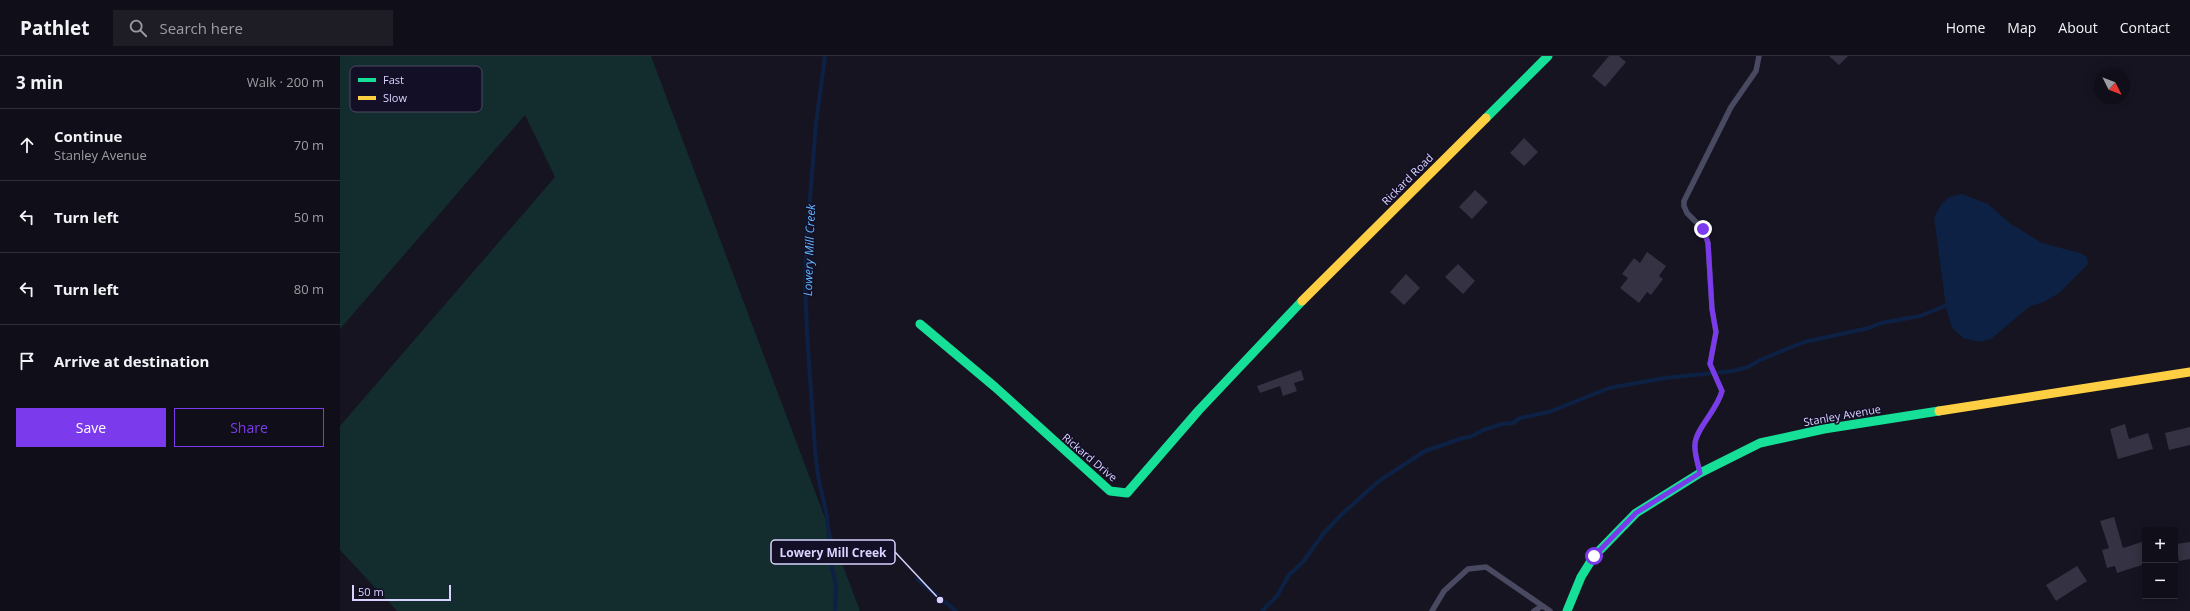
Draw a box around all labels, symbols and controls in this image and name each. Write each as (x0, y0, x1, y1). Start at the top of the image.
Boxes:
search box (113, 10, 393, 46)
text: Pathlet (20, 15, 89, 41)
icon: search (127, 17, 149, 39)
text: Search here (159, 18, 243, 38)
text: Home (1946, 18, 1985, 37)
text: Map (2007, 18, 2036, 37)
text: About (2058, 18, 2098, 37)
text: Contact (2120, 18, 2170, 37)
legend (350, 66, 482, 112)
north arrow (2094, 68, 2130, 104)
text: 3 min (16, 71, 63, 94)
text: Fast (383, 72, 404, 87)
text: Walk · 200 m (247, 73, 324, 91)
text: Slow (383, 90, 407, 105)
text: Continue (54, 126, 122, 146)
icon: ahead (16, 134, 38, 156)
text: 70 m (294, 136, 324, 154)
text: Stanley Avenue (54, 146, 147, 164)
street label: Rickard Road (1378, 150, 1436, 208)
water label: Lowery Mill Creek (799, 202, 819, 296)
icon: left (16, 206, 38, 228)
text: Turn left (54, 207, 119, 227)
text: 50 m (294, 208, 324, 226)
route end (1694, 220, 1712, 238)
icon: left (16, 278, 38, 300)
text: Turn left (54, 279, 119, 299)
text: 80 m (294, 280, 324, 298)
icon: arrive (16, 350, 38, 372)
text: Arrive at destination (54, 351, 209, 371)
street label: Stanley Avenue (1802, 401, 1882, 429)
button: Save (16, 408, 166, 447)
button: Share (174, 408, 324, 447)
street label: Rickard Drive (1059, 429, 1121, 485)
map controls (2142, 527, 2178, 599)
button: + (2142, 527, 2178, 563)
callout: Lowery Mill Creek (771, 540, 895, 564)
text: Lowery Mill Creek (779, 544, 887, 561)
route start (1585, 547, 1603, 565)
button: − (2142, 563, 2178, 599)
scale bar (352, 583, 451, 602)
text: 50 m (358, 584, 384, 599)

